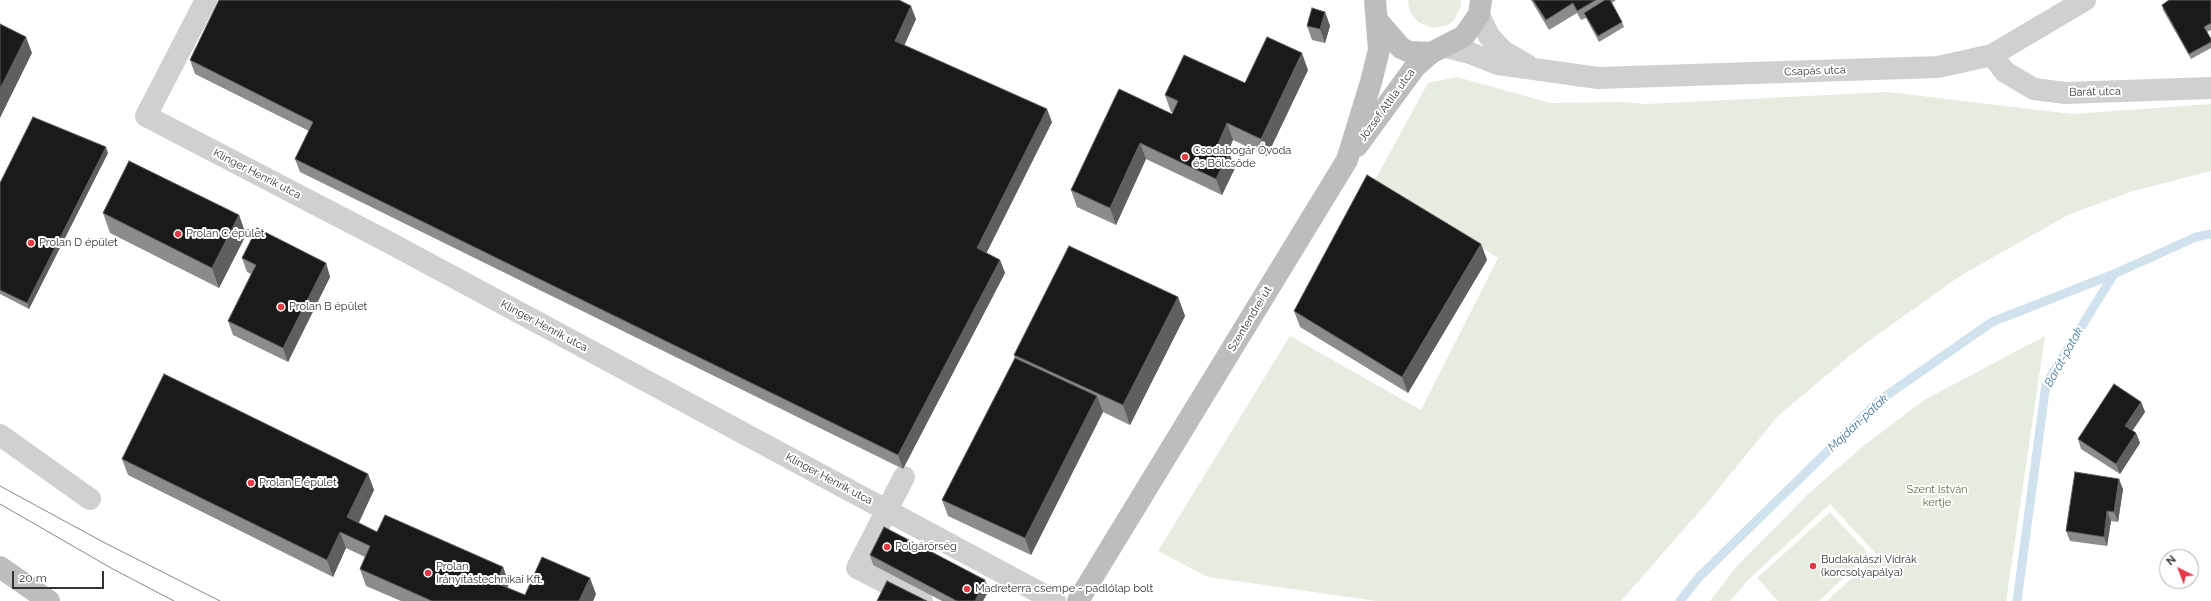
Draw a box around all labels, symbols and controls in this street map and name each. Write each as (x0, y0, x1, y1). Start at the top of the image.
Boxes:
street label: Csapás utca (1784, 63, 1846, 79)
street label: József Attila utca (1356, 66, 1418, 144)
street label: Barát utca (2069, 85, 2121, 99)
place label: Csodabogár Óvoda és Bölcsőde (1193, 144, 1291, 170)
street label: Klinger Henrik utca (211, 146, 303, 202)
marker: Csodabogár Óvoda és Bölcsőde (1180, 152, 1190, 162)
place label: Prolan C épület (186, 227, 264, 241)
marker: Prolan C épület (173, 229, 183, 239)
place label: Prolan D épület (39, 236, 118, 250)
marker: Prolan D épület (26, 238, 36, 248)
street label: Szentendrei út (1225, 284, 1275, 354)
street label: Klinger Henrik utca (498, 297, 590, 355)
place label: Prolan B épület (289, 300, 367, 314)
marker: Prolan B épület (276, 302, 286, 312)
water label: Barát-patak (2042, 325, 2086, 389)
water label: Majdán-patak (1825, 391, 1891, 455)
street label: Klinger Henrik utca (783, 450, 875, 508)
place label: Prolan E épület (259, 476, 337, 490)
marker: Prolan E épület (246, 478, 256, 488)
park label: Szent István kertje (1906, 483, 1968, 509)
place label: Polgárőrség (895, 540, 957, 554)
marker: Polgárőrség (882, 542, 892, 552)
north arrow (2159, 549, 2199, 589)
place label: Budakalászi Vidrák (korcsolyapálya) (1821, 553, 1917, 579)
text: N (2164, 553, 2179, 568)
place label: Prolan Irányítástechnikai Kft. (436, 560, 543, 586)
marker: Budakalászi Vidrák (korcsolyapálya) (1808, 561, 1818, 571)
scale bar (14, 563, 106, 589)
marker: Prolan Irányítástechnikai Kft. (423, 568, 433, 578)
text: 20 m (19, 571, 47, 585)
place label: Madreterra csempe - padlólap bolt (975, 582, 1153, 596)
marker: Madreterra csempe - padlólap bolt (962, 584, 972, 594)

